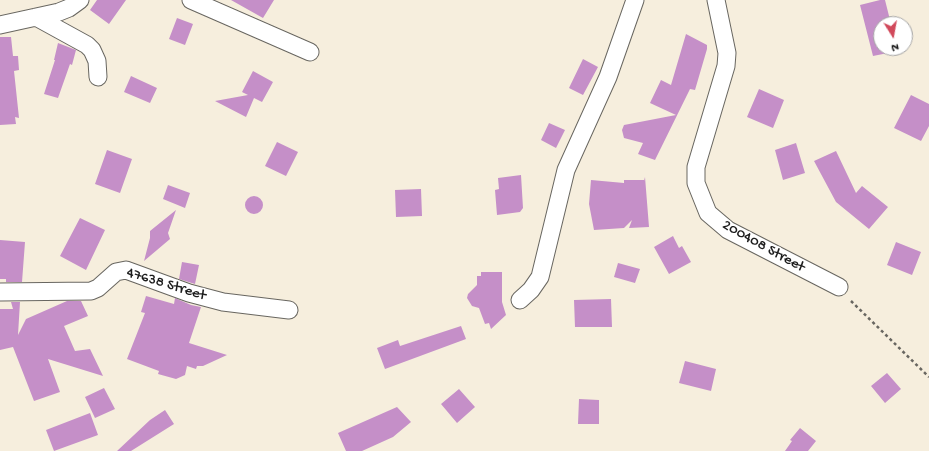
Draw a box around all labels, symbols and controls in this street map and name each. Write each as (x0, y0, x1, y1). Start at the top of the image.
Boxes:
north arrow (873, 16, 913, 56)
text: N (890, 40, 900, 53)
street label: 200408 Street (719, 217, 807, 277)
street label: 47638 Street (124, 264, 208, 306)

